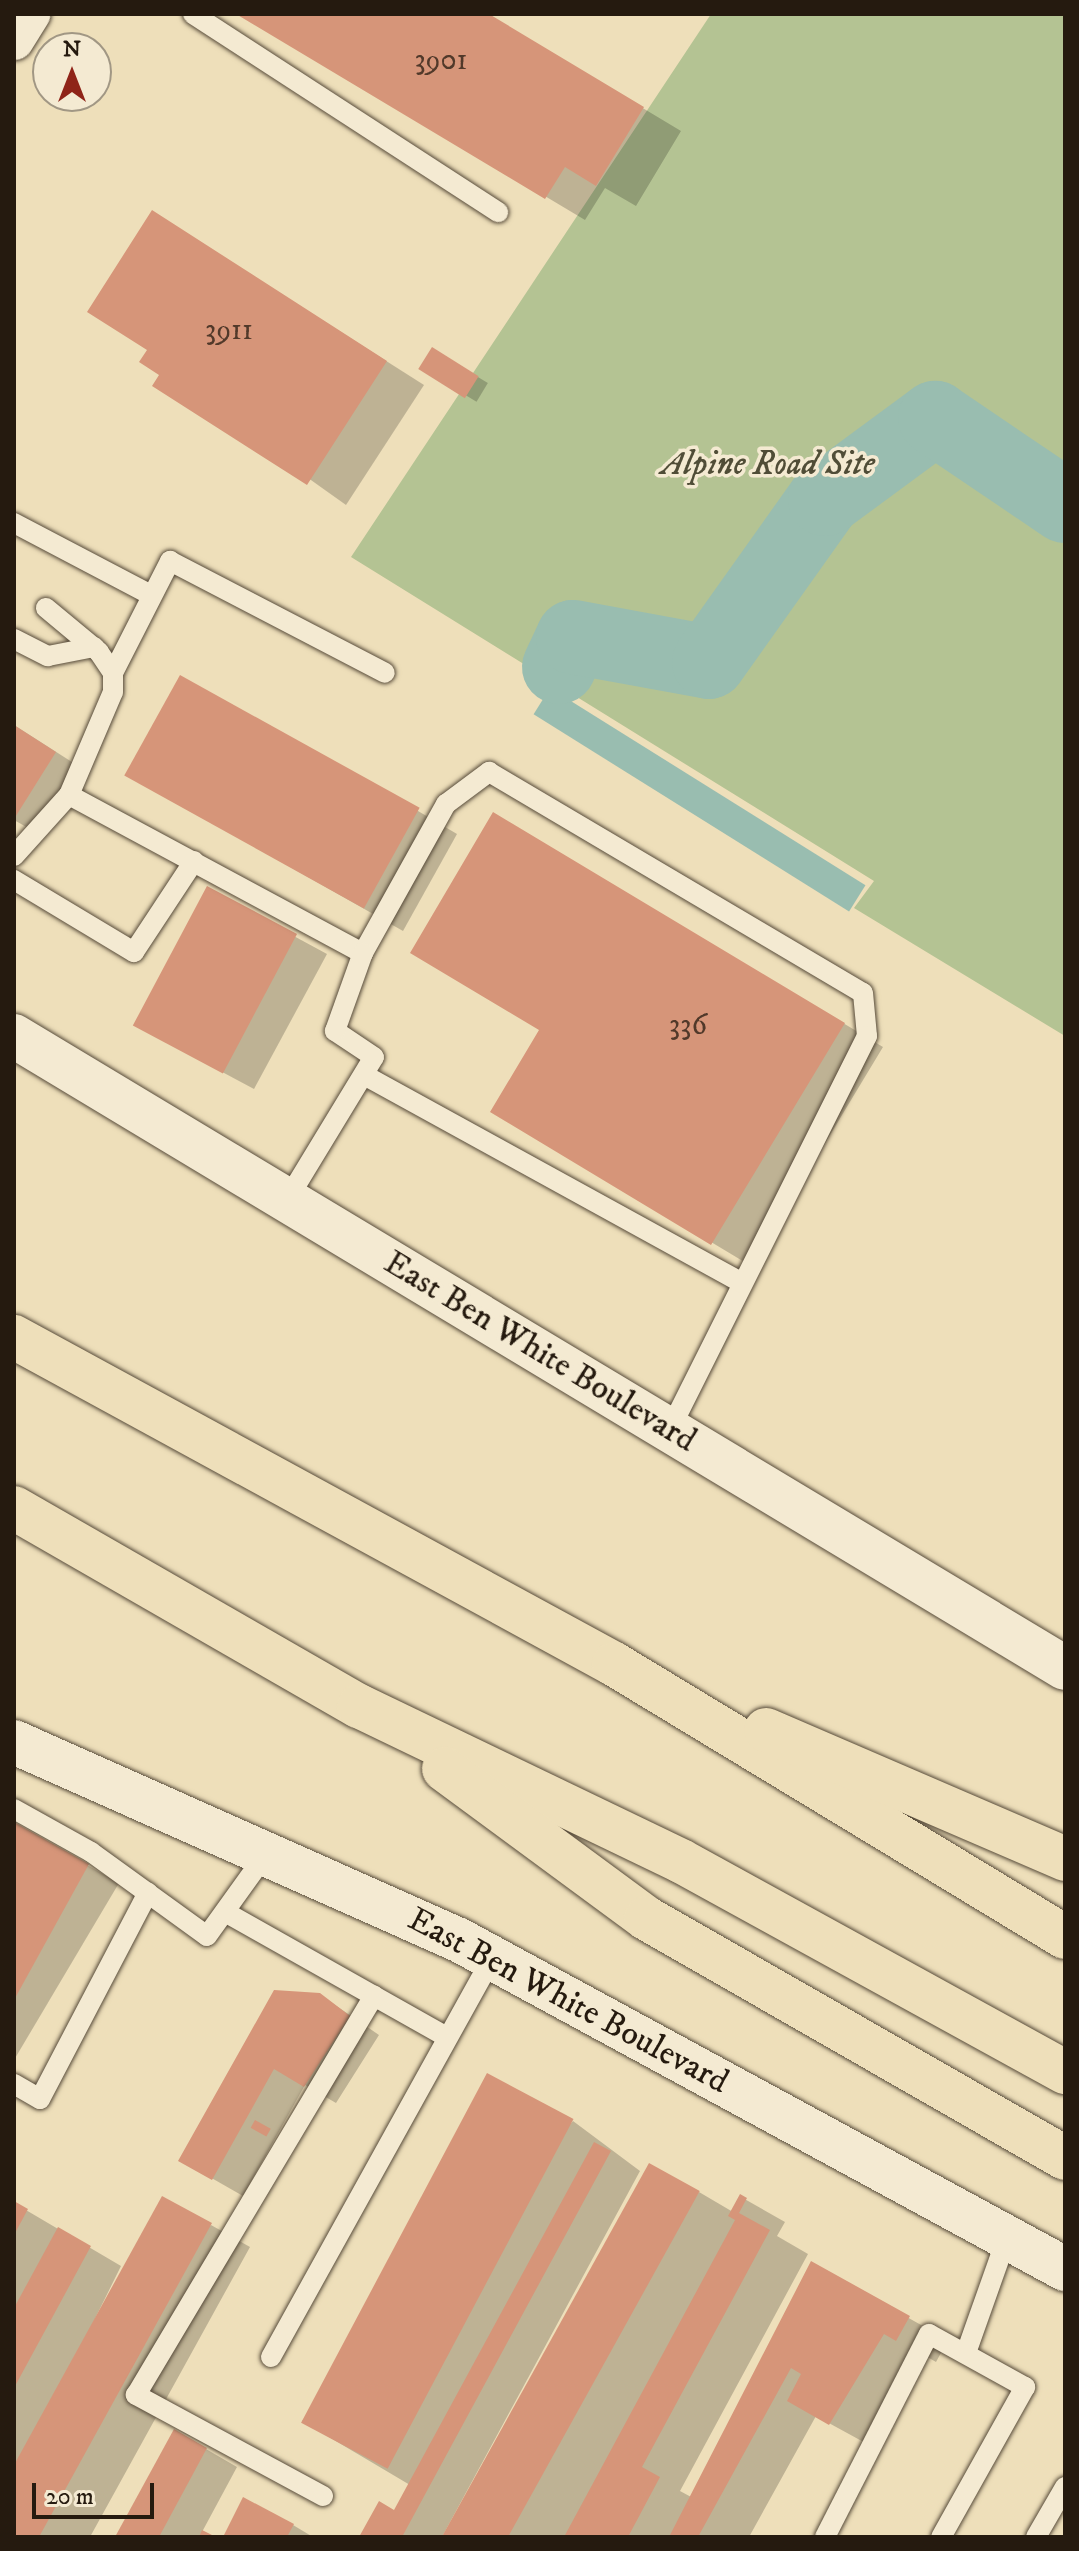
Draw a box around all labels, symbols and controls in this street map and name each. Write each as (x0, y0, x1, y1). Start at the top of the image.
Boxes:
north arrow (32, 32, 112, 112)
text: N (63, 36, 81, 63)
house number: 3901 (414, 43, 468, 79)
house number: 3911 (205, 313, 253, 349)
park label: Alpine Road Site (661, 445, 875, 485)
house number: 336 (669, 1008, 707, 1044)
street label: East Ben White Boulevard (376, 1243, 704, 1461)
street label: East Ben White Boulevard (401, 1899, 735, 2103)
scale bar (36, 2467, 158, 2517)
text: 20 m (46, 2482, 94, 2512)

